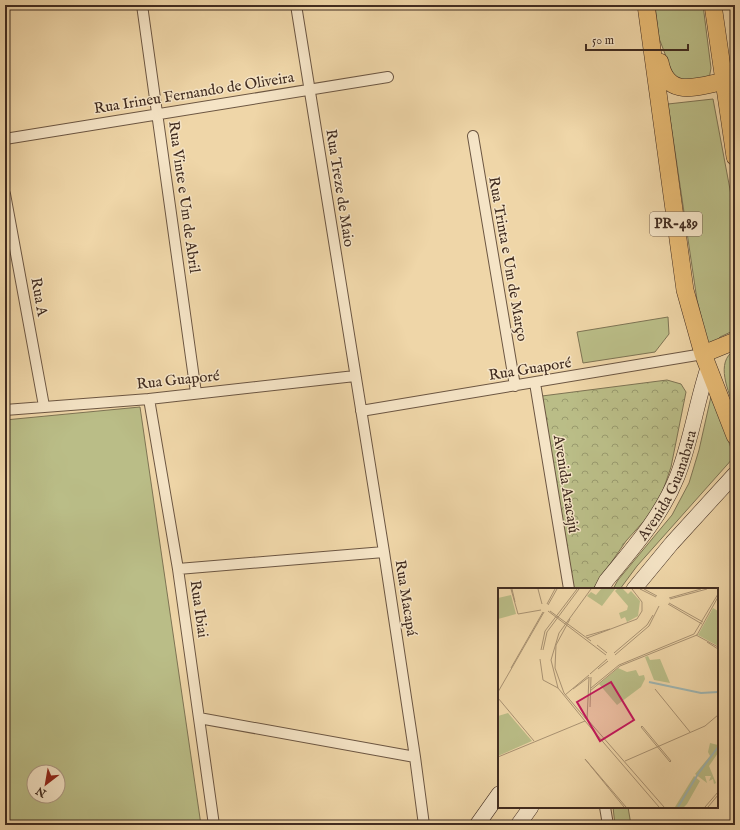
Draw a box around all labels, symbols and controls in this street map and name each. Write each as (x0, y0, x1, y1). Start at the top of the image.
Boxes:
scale bar (586, 26, 688, 52)
text: 50 m (592, 33, 614, 48)
street label: Rua Irineu Fernando de Oliveira (93, 68, 296, 118)
street label: Rua Vinte e Um de Abril (164, 120, 204, 275)
street label: Rua Treze de Maio (321, 128, 359, 248)
street label: Rua Trinta e Um de Março (484, 175, 532, 343)
road number: PR-489 (650, 212, 702, 236)
street label: Rua A (26, 276, 52, 319)
street label: Rua Guaporé (487, 353, 573, 385)
street label: Rua Guaporé (135, 366, 221, 394)
street label: Avenida Guanabara (632, 428, 701, 545)
street label: Avenida Aracajú (549, 432, 583, 535)
street label: Rua Macapá (391, 558, 421, 638)
street label: Rua Ibiai (186, 579, 212, 639)
inset map (498, 588, 718, 808)
north arrow (26, 764, 66, 804)
text: N (33, 783, 50, 801)

